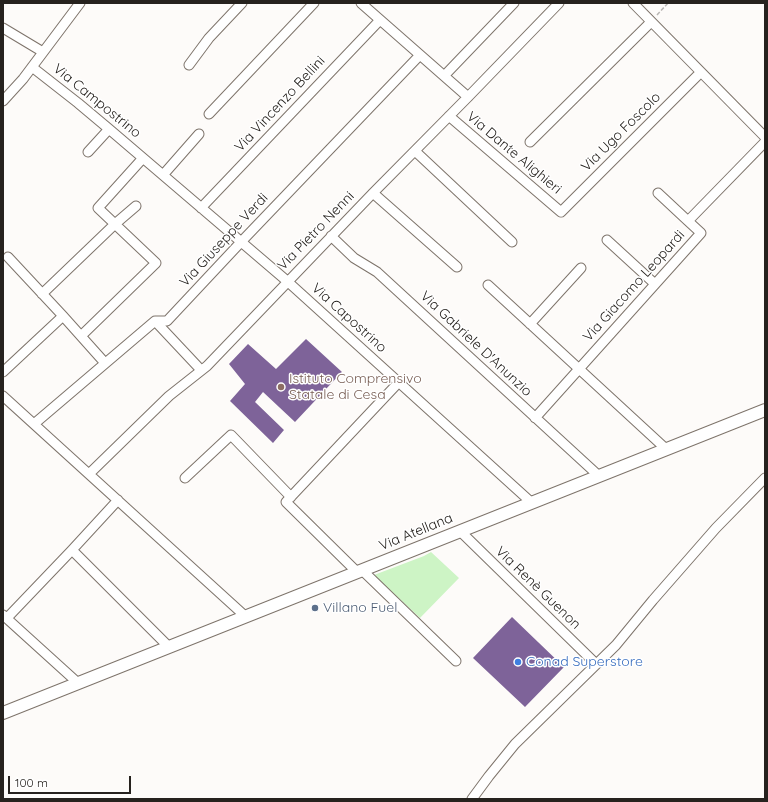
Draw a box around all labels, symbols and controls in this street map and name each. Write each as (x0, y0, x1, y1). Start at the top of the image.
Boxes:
street label: Via Vincenzo Bellini (231, 53, 329, 155)
street label: Via Campostrino (50, 60, 144, 142)
street label: Via Ugo Foscolo (578, 89, 664, 175)
street label: Via Dante Alighieri (463, 108, 565, 198)
street label: Via Pietro Nenni (274, 188, 358, 274)
street label: Via Giuseppe Verdi (176, 190, 272, 290)
street label: Via Giacomo Leopardi (580, 227, 688, 345)
street label: Via Capostrino (308, 280, 390, 356)
street label: Via Gabriele D'Anunzio (417, 288, 535, 400)
place label: Istituto Comprensivo Statale di Cesa (289, 371, 422, 404)
marker: Istituto Comprensivo Statale di Cesa (276, 382, 286, 392)
street label: Via Atellana (377, 510, 455, 554)
street label: Via Renè Guenon (492, 543, 584, 633)
place label: Villano Fuel (323, 600, 397, 616)
marker: Villano Fuel (310, 603, 320, 613)
place label: Conad Superstore (526, 654, 643, 670)
marker: Conad Superstore (513, 657, 523, 667)
scale bar (10, 768, 133, 794)
text: 100 m (15, 775, 48, 790)

